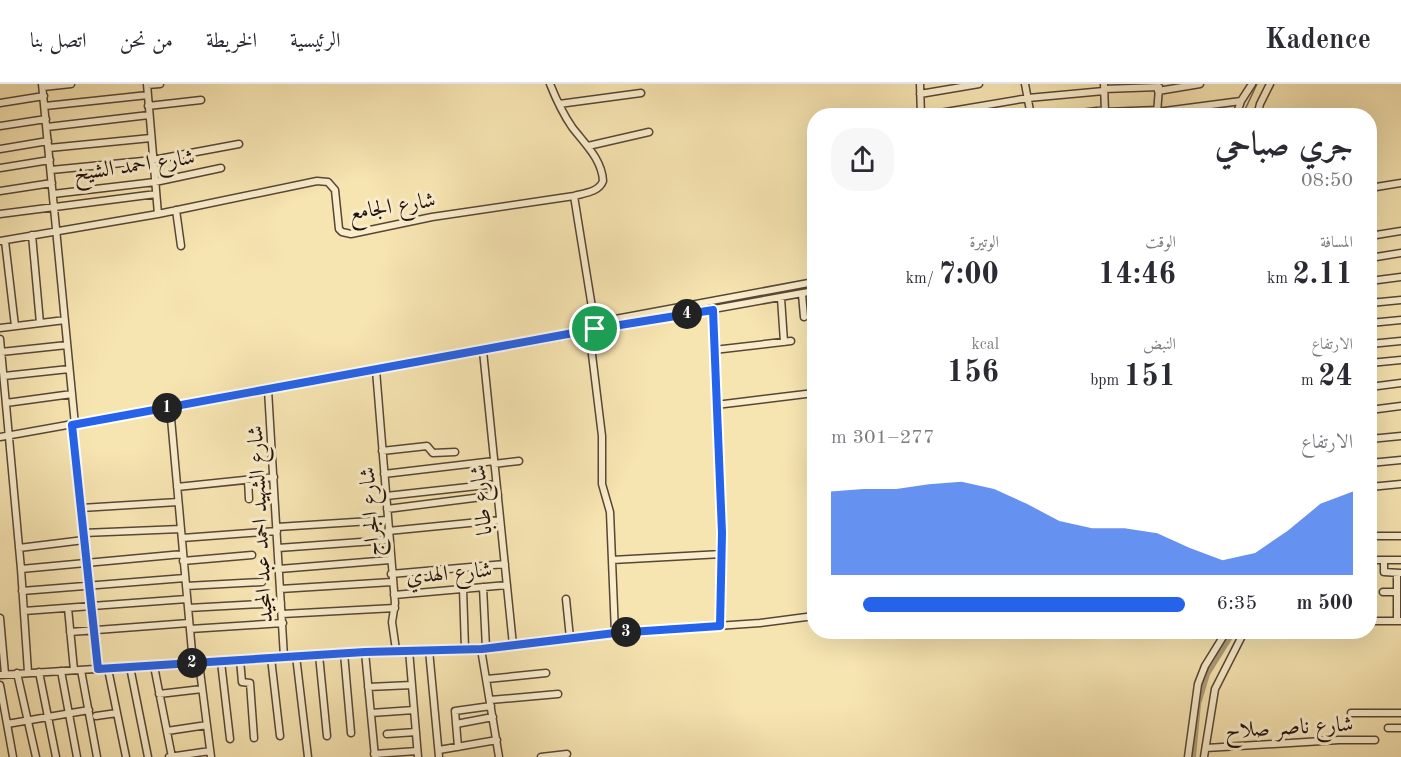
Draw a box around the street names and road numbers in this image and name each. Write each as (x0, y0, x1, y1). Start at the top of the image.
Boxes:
street label: شارع احمد الشيخ (72, 147, 197, 192)
street label: شارع الجامع (347, 189, 438, 232)
street label: شارع الشهيد احمد عبد المجيد (245, 424, 283, 623)
street label: شارع طابا (467, 463, 503, 536)
street label: شارع الجراج (357, 466, 392, 557)
street label: شارع الهدي (405, 559, 494, 595)
street label: شارع ناصر صلاح (1224, 714, 1354, 749)

